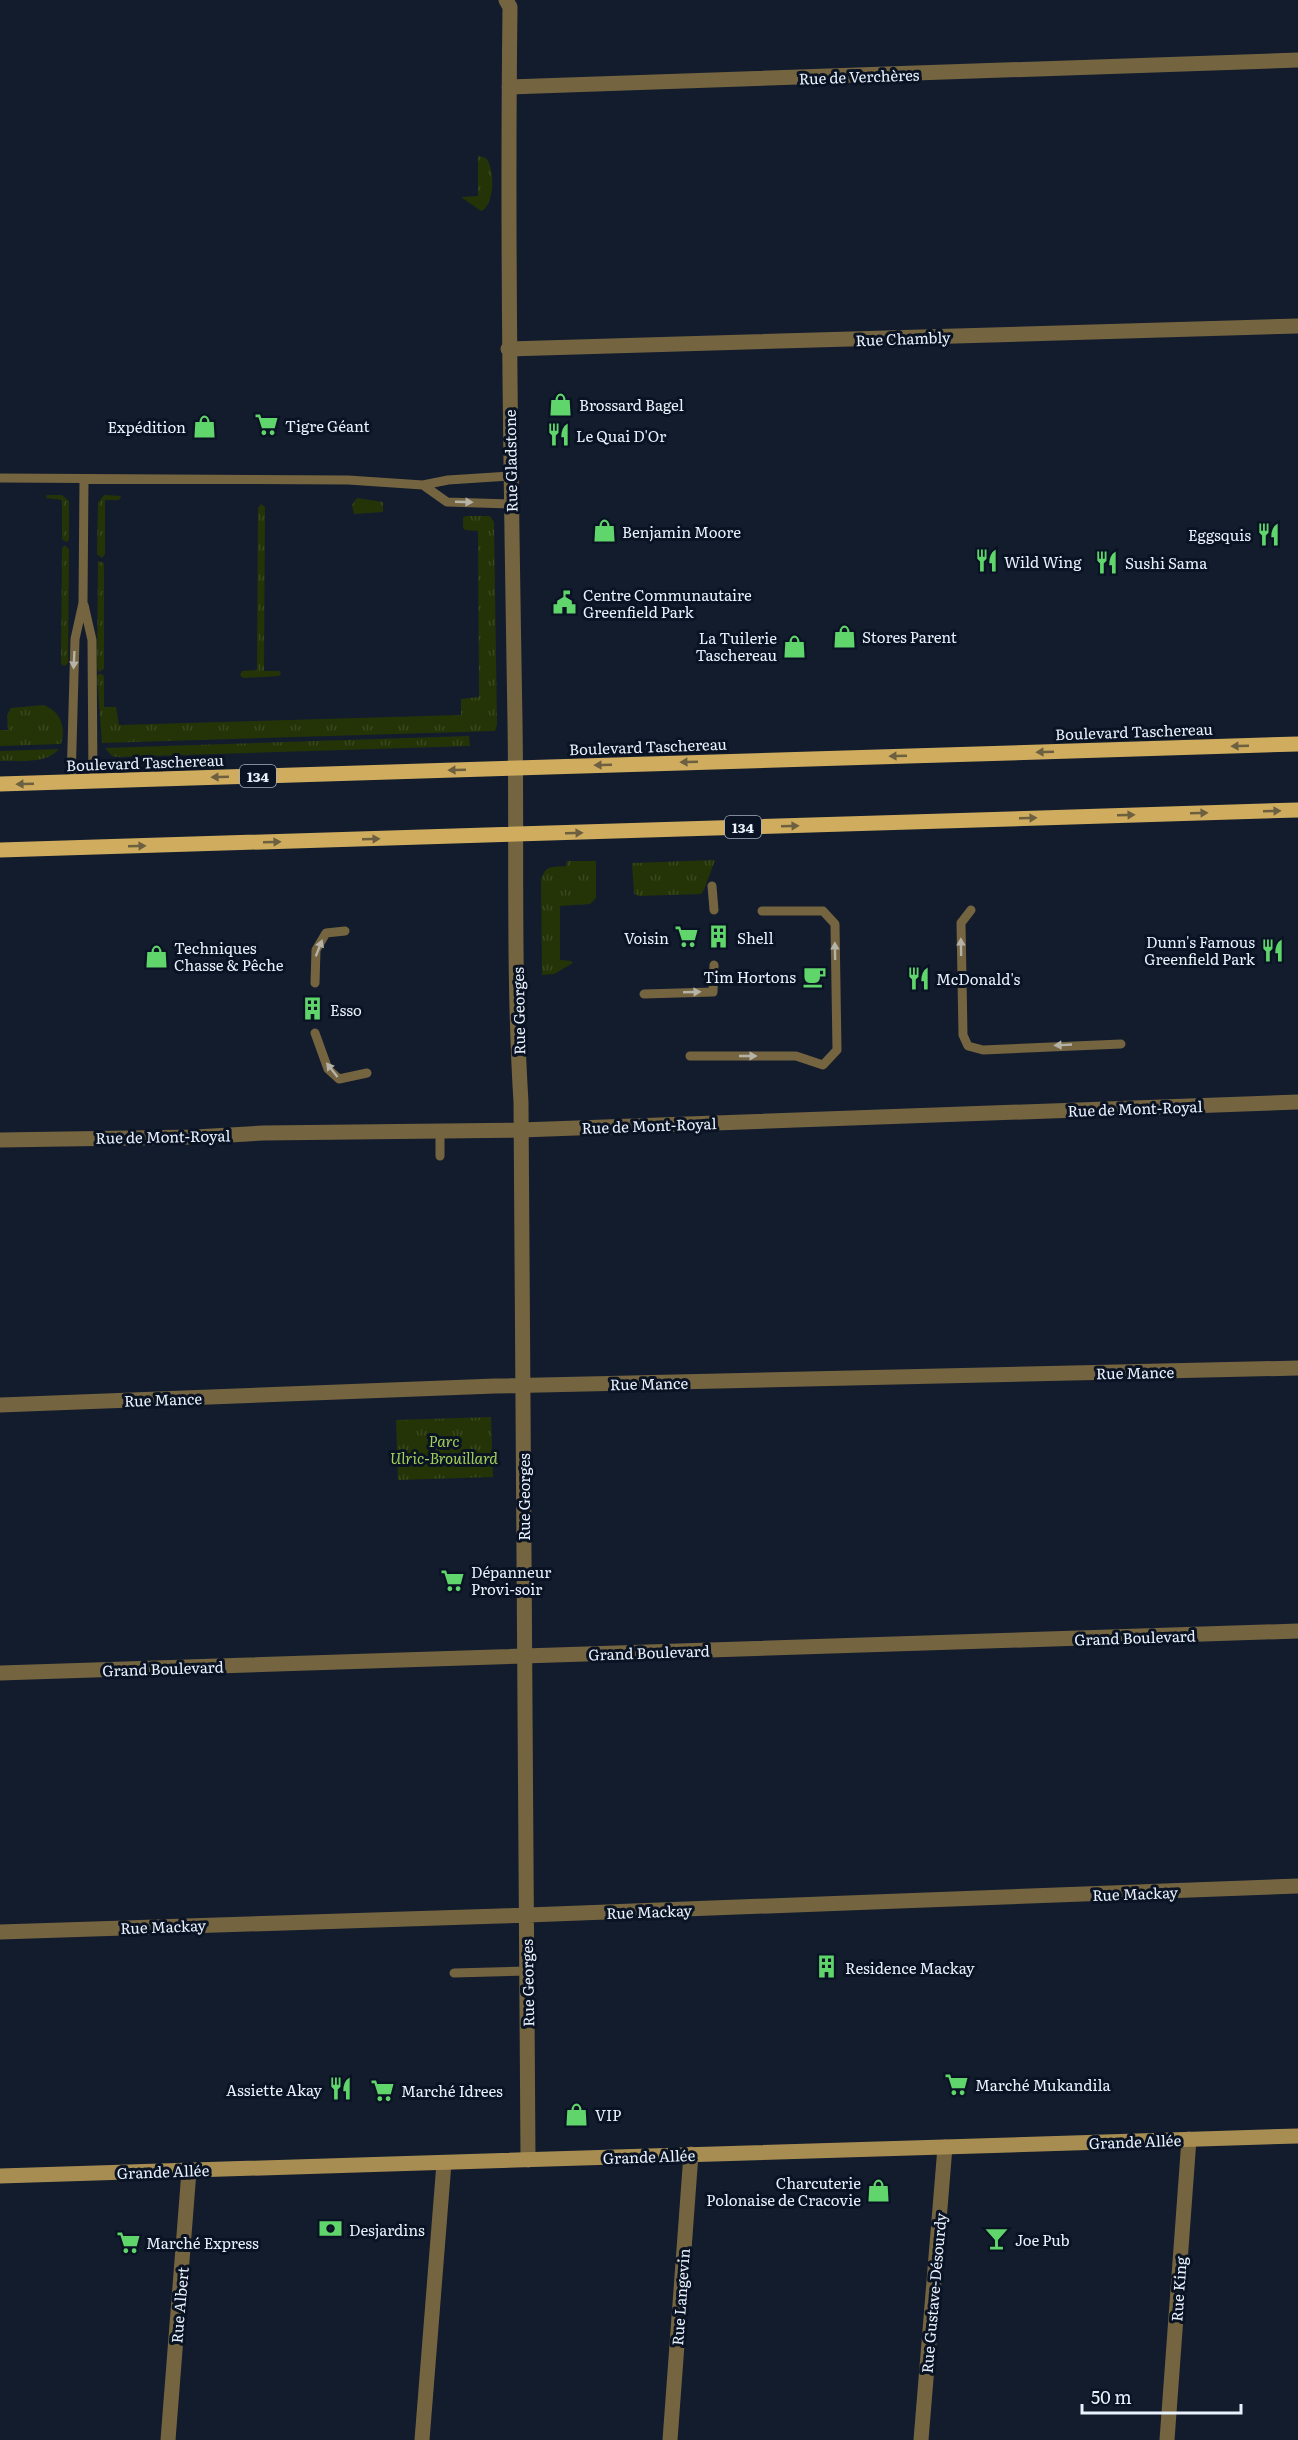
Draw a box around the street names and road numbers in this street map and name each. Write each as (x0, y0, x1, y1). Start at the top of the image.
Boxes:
street label: Rue de Verchères (798, 62, 920, 90)
street label: Rue Chambly (855, 325, 951, 351)
street label: Rue Gladstone (498, 409, 522, 513)
street label: Boulevard Taschereau (1055, 717, 1214, 745)
street label: Boulevard Taschereau (569, 732, 728, 760)
street label: Boulevard Taschereau (66, 748, 225, 776)
road number: 134 (240, 765, 276, 787)
road number: 134 (725, 816, 761, 838)
street label: Rue Georges (506, 967, 530, 1055)
street label: Rue de Mont-Royal (1067, 1094, 1203, 1122)
street label: Rue de Mont-Royal (581, 1111, 717, 1139)
street label: Rue de Mont-Royal (95, 1123, 231, 1149)
street label: Rue Mance (1096, 1360, 1175, 1384)
street label: Rue Mance (610, 1371, 689, 1395)
street label: Rue Mance (124, 1386, 203, 1412)
street label: Rue Georges (512, 1453, 535, 1541)
street label: Grand Boulevard (1074, 1623, 1196, 1651)
street label: Grand Boulevard (588, 1638, 710, 1666)
street label: Grand Boulevard (102, 1654, 224, 1682)
street label: Rue Mackay (1092, 1880, 1179, 1906)
street label: Rue Mackay (606, 1898, 693, 1924)
street label: Rue Mackay (120, 1913, 207, 1939)
street label: Rue Georges (515, 1939, 539, 2027)
street label: Grande Allée (1088, 2128, 1182, 2154)
street label: Grande Allée (602, 2143, 696, 2169)
street label: Grande Allée (116, 2158, 210, 2184)
street label: Rue Gustave-Désourdy (915, 2211, 952, 2374)
street label: Rue Langevin (665, 2248, 695, 2346)
street label: Rue King (1164, 2255, 1192, 2322)
street label: Rue Albert (164, 2266, 194, 2344)

